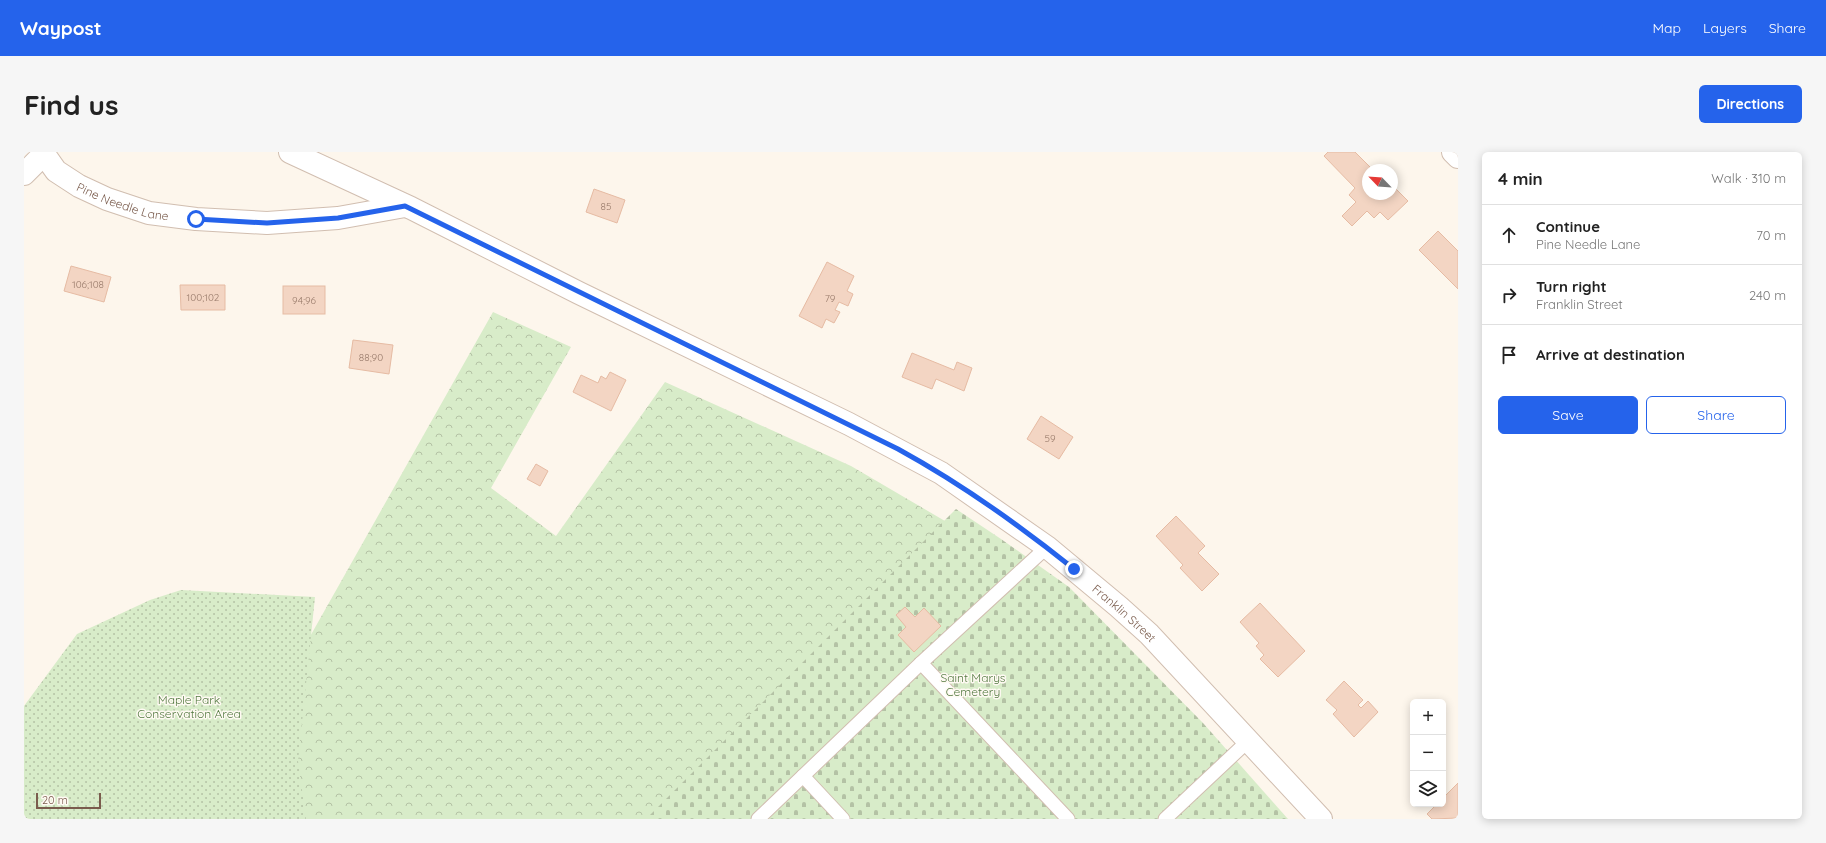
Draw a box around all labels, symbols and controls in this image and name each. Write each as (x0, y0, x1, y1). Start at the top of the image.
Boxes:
text: Waypost (20, 16, 102, 40)
text: Map (1652, 19, 1681, 37)
text: Layers (1703, 19, 1747, 37)
text: Share (1769, 19, 1806, 37)
button: Directions (1699, 85, 1802, 123)
text: Find us (24, 87, 118, 122)
north arrow (1362, 164, 1398, 200)
text: 4 min (1498, 168, 1543, 189)
text: Walk · 310 m (1711, 170, 1786, 186)
street label: Pine Needle Lane (75, 179, 170, 223)
house number: 85 (601, 200, 611, 213)
route start (187, 210, 205, 228)
text: Continue (1536, 217, 1600, 236)
icon: ahead (1498, 224, 1520, 246)
text: 70 m (1756, 227, 1786, 243)
text: Pine Needle Lane (1536, 236, 1640, 252)
text: Turn right (1536, 277, 1607, 296)
house number: 106;108 (72, 278, 104, 291)
icon: right (1498, 284, 1520, 306)
text: 240 m (1749, 287, 1786, 303)
house number: 100;102 (187, 291, 220, 304)
house number: 79 (825, 292, 836, 305)
house number: 94;96 (292, 294, 317, 307)
text: Franklin Street (1536, 296, 1623, 312)
icon: arrive (1498, 344, 1520, 366)
text: Arrive at destination (1536, 345, 1685, 364)
house number: 88;90 (359, 351, 383, 364)
button: Save (1498, 396, 1638, 434)
button: Share (1646, 396, 1786, 434)
house number: 59 (1044, 432, 1056, 445)
route end (1065, 560, 1083, 578)
street label: Franklin Street (1090, 581, 1160, 645)
park label: Saint Marys Cemetery (940, 670, 1006, 699)
park label: Maple Park Conservation Area (137, 692, 241, 721)
map controls (1410, 699, 1446, 807)
button: + (1410, 699, 1446, 735)
button: − (1410, 735, 1446, 771)
button: layers (1410, 771, 1446, 807)
scale bar (36, 791, 101, 810)
text: 20 m (42, 793, 68, 807)

